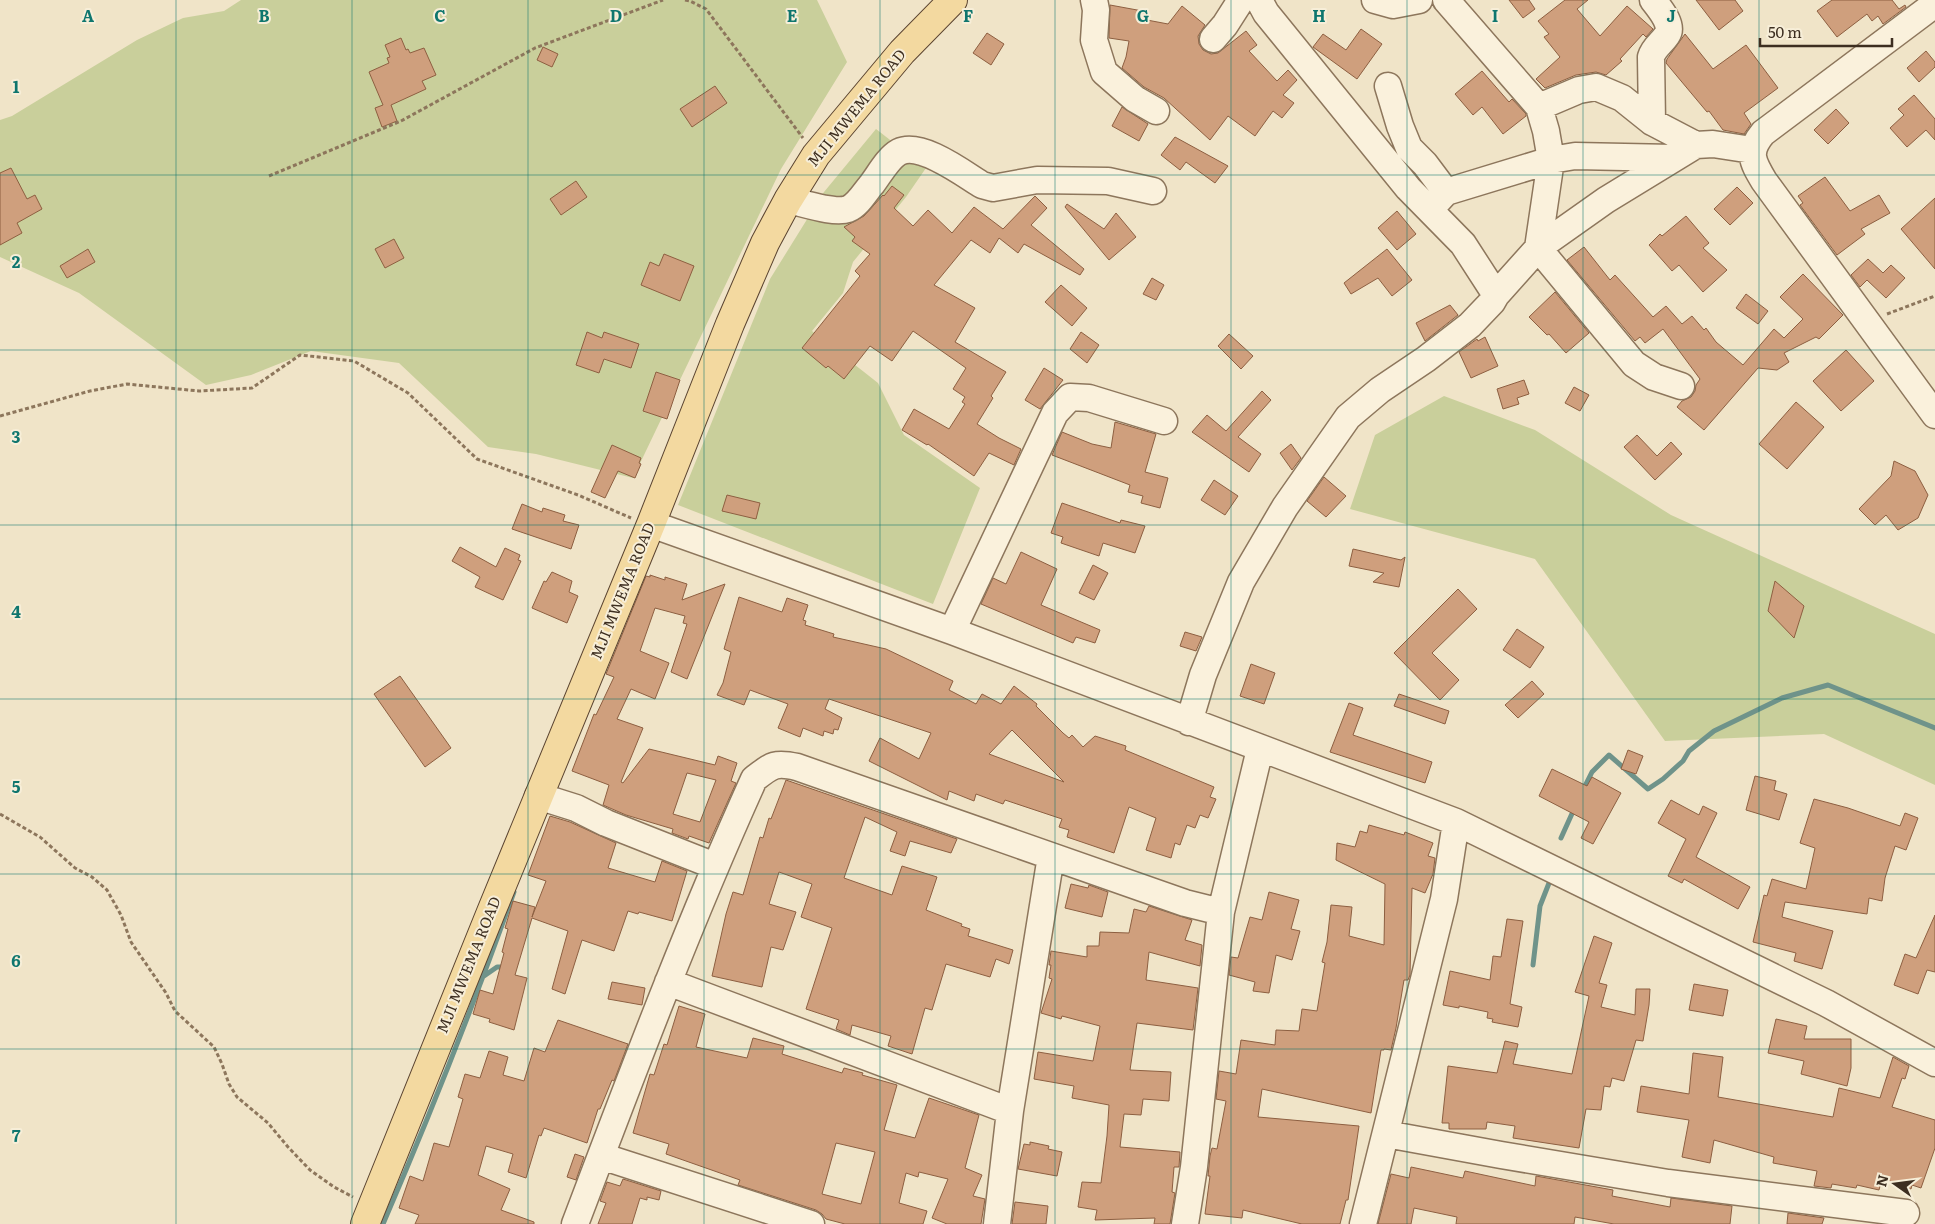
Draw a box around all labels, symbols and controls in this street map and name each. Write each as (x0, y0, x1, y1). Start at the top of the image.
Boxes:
text: A (82, 3, 94, 27)
text: B (258, 3, 270, 27)
text: C (434, 3, 446, 27)
text: D (610, 3, 622, 27)
text: E (787, 3, 798, 27)
text: F (963, 3, 973, 27)
text: G (1137, 3, 1149, 27)
text: H (1312, 3, 1326, 27)
text: I (1492, 3, 1498, 27)
text: J (1666, 3, 1676, 27)
scale bar (1760, 15, 1892, 47)
text: 50 m (1768, 20, 1802, 43)
street label: MJI MWEMA ROAD (801, 43, 911, 171)
text: 1 (13, 74, 20, 98)
text: 2 (12, 249, 21, 273)
text: 3 (12, 424, 21, 448)
street label: MJI MWEMA ROAD (584, 519, 660, 662)
text: 4 (11, 599, 21, 623)
text: 5 (12, 774, 21, 798)
street label: MJI MWEMA ROAD (430, 893, 506, 1036)
text: 6 (11, 948, 21, 972)
text: 7 (12, 1123, 21, 1147)
north arrow (1870, 1159, 1920, 1209)
text: N (1870, 1172, 1893, 1189)

